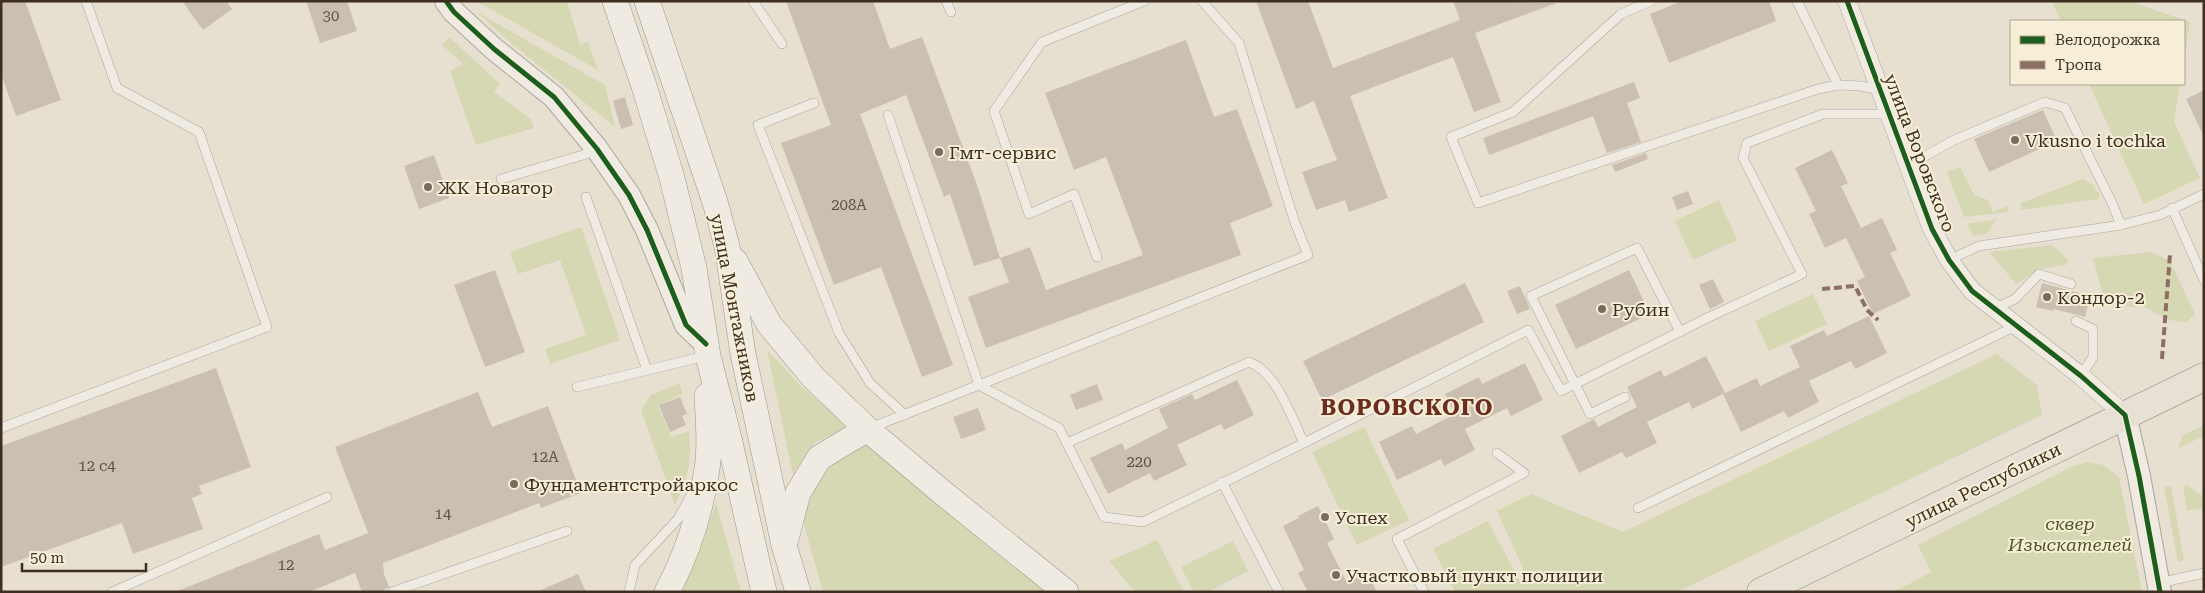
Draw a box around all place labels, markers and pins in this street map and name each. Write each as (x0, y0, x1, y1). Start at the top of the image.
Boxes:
place label: Vkusno i tochka (2025, 130, 2166, 151)
marker: Vkusno i tochka (2009, 134, 2021, 146)
place label: Гмт-сервис (949, 142, 1056, 163)
marker: Гмт-сервис (933, 146, 945, 158)
place label: ЖК Новатор (438, 177, 553, 198)
marker: ЖК Новатор (422, 181, 434, 193)
place label: Кондор-2 (2057, 287, 2145, 308)
marker: Кондор-2 (2041, 291, 2053, 303)
place label: Рубин (1612, 299, 1670, 320)
marker: Рубин (1596, 303, 1608, 315)
place label: Фундаментстройаркос (524, 474, 738, 495)
marker: Фундаментстройаркос (508, 478, 520, 490)
place label: Успех (1335, 507, 1388, 528)
marker: Успех (1319, 511, 1331, 523)
place label: Участковый пункт полиции (1346, 565, 1603, 586)
marker: Участковый пункт полиции (1330, 569, 1342, 581)

